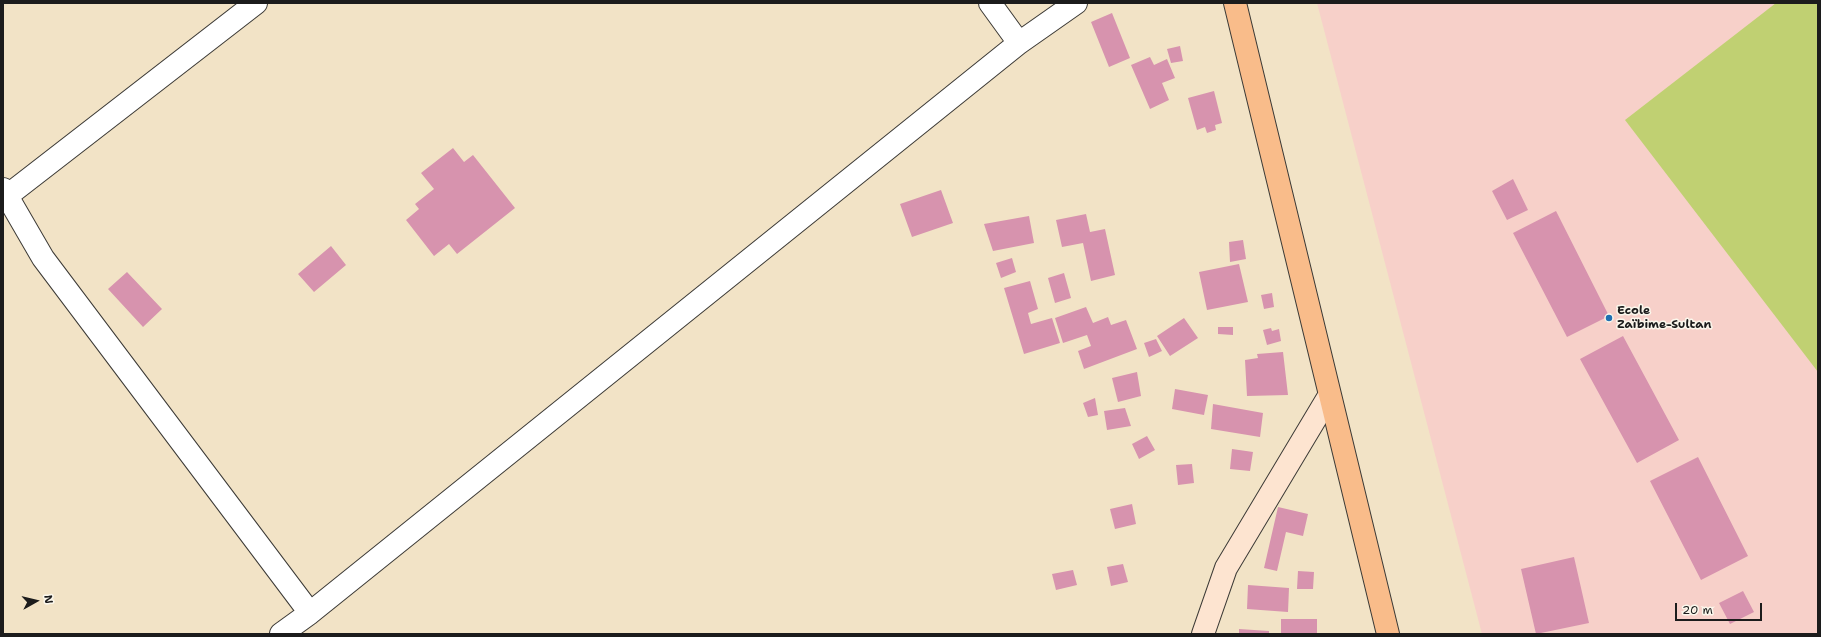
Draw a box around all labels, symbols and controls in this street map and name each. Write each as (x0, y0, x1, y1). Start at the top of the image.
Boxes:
place label: Ecole Zaïbime-Sultan (1617, 304, 1711, 332)
marker: Ecole Zaïbime-Sultan (1604, 313, 1614, 323)
north arrow (16, 581, 56, 621)
text: N (40, 594, 56, 605)
scale bar (1677, 595, 1764, 621)
text: 20 m (1682, 602, 1713, 618)

